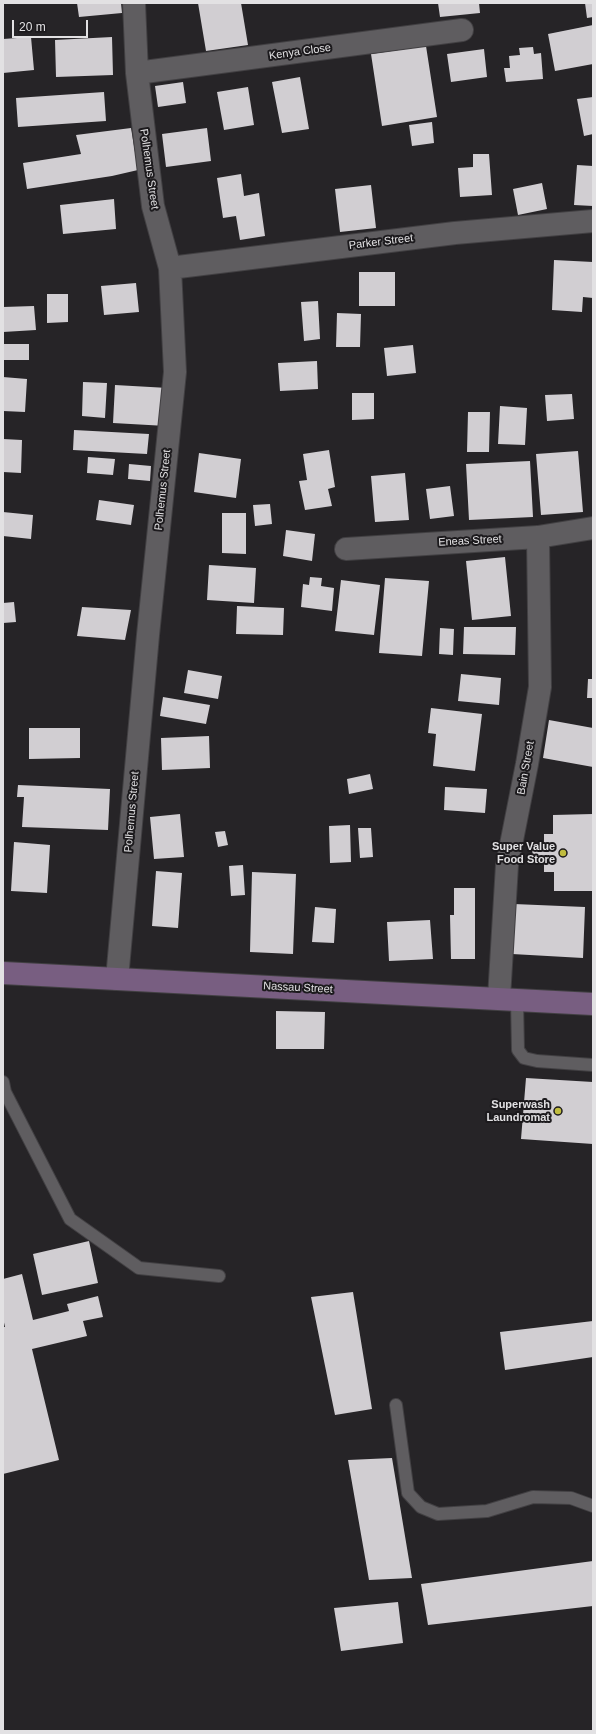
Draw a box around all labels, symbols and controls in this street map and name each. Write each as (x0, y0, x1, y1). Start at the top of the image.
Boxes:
scale bar (14, 12, 90, 38)
text: 20 m (19, 20, 46, 34)
street label: Kenya Close (268, 41, 332, 63)
street label: Polhemus Street (137, 128, 161, 210)
street label: Parker Street (348, 232, 414, 252)
street label: Polhemus Street (152, 449, 174, 531)
street label: Eneas Street (438, 533, 502, 549)
street label: Bain Street (515, 740, 537, 796)
street label: Polhemus Street (122, 771, 142, 853)
place label: Super Value Food Store (492, 840, 555, 866)
marker: Super Value Food Store (558, 848, 568, 858)
street label: Nassau Street (263, 980, 333, 996)
place label: Superwash Laundromat (486, 1098, 550, 1124)
marker: Superwash Laundromat (553, 1106, 563, 1116)

